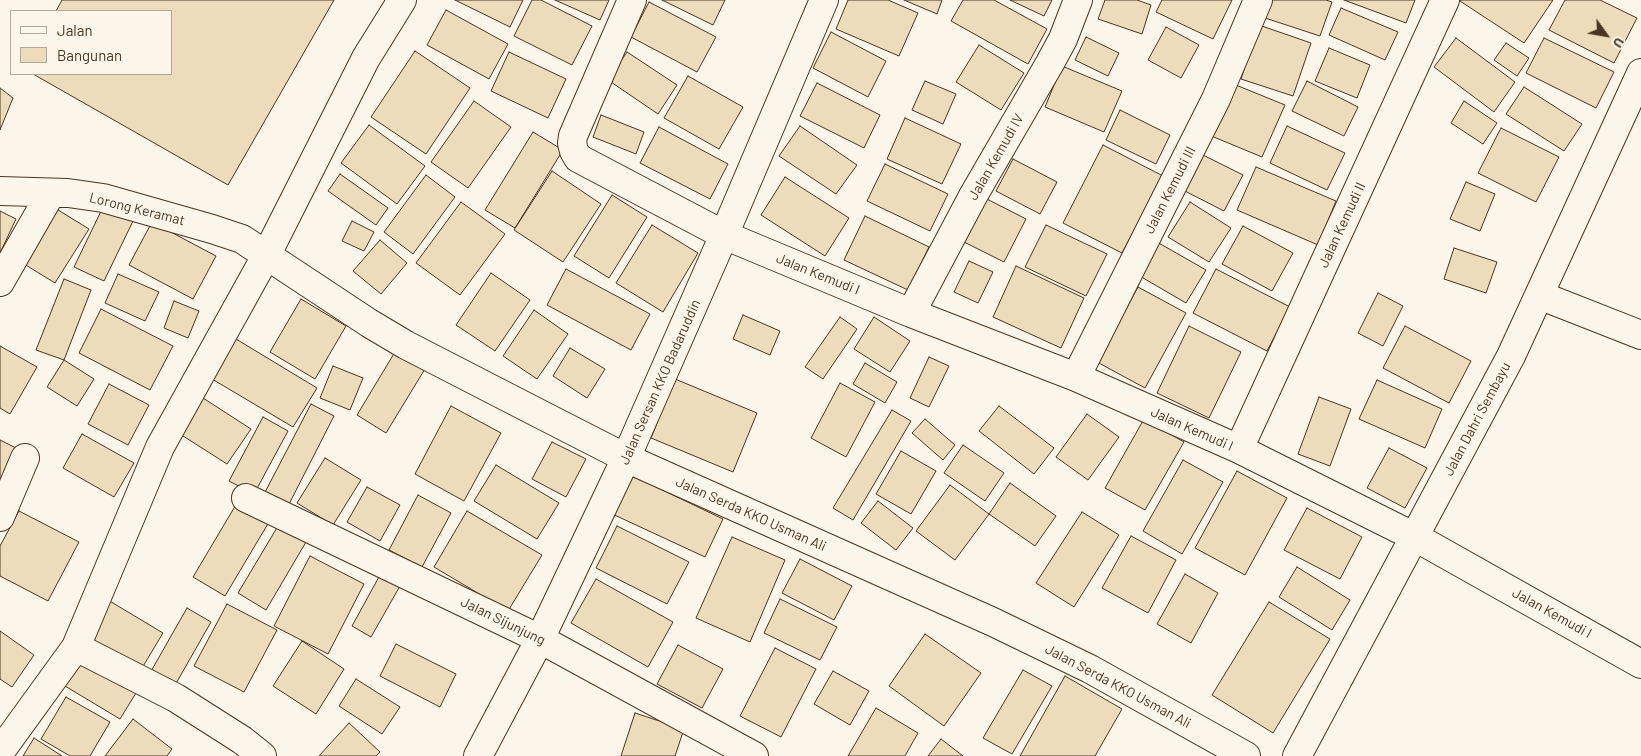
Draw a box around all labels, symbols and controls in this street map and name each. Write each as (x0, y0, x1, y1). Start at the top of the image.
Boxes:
legend (10, 10, 172, 75)
north arrow (1581, 10, 1631, 60)
text: Jalan (57, 21, 93, 39)
text: U (1610, 35, 1629, 51)
text: Bangunan (57, 46, 122, 64)
street label: Jalan Kemudi IV (965, 111, 1027, 203)
street label: Jalan Kemudi III (1141, 144, 1199, 236)
street label: Jalan Kemudi II (1315, 180, 1369, 270)
street label: Lorong Keramat (87, 189, 187, 229)
street label: Jalan Kemudi I (774, 250, 862, 298)
street label: Jalan Sersan KKO Badaruddin (616, 297, 704, 467)
street label: Jalan Dahri Sembayu (1440, 359, 1514, 479)
street label: Jalan Kemudi I (1148, 403, 1236, 455)
street label: Jalan Serda KKO Usman Ali (673, 473, 829, 555)
street label: Jalan Kemudi I (1509, 584, 1595, 642)
street label: Jalan Sijunjung (458, 593, 548, 649)
street label: Jalan Serda KKO Usman Ali (1042, 640, 1194, 732)

